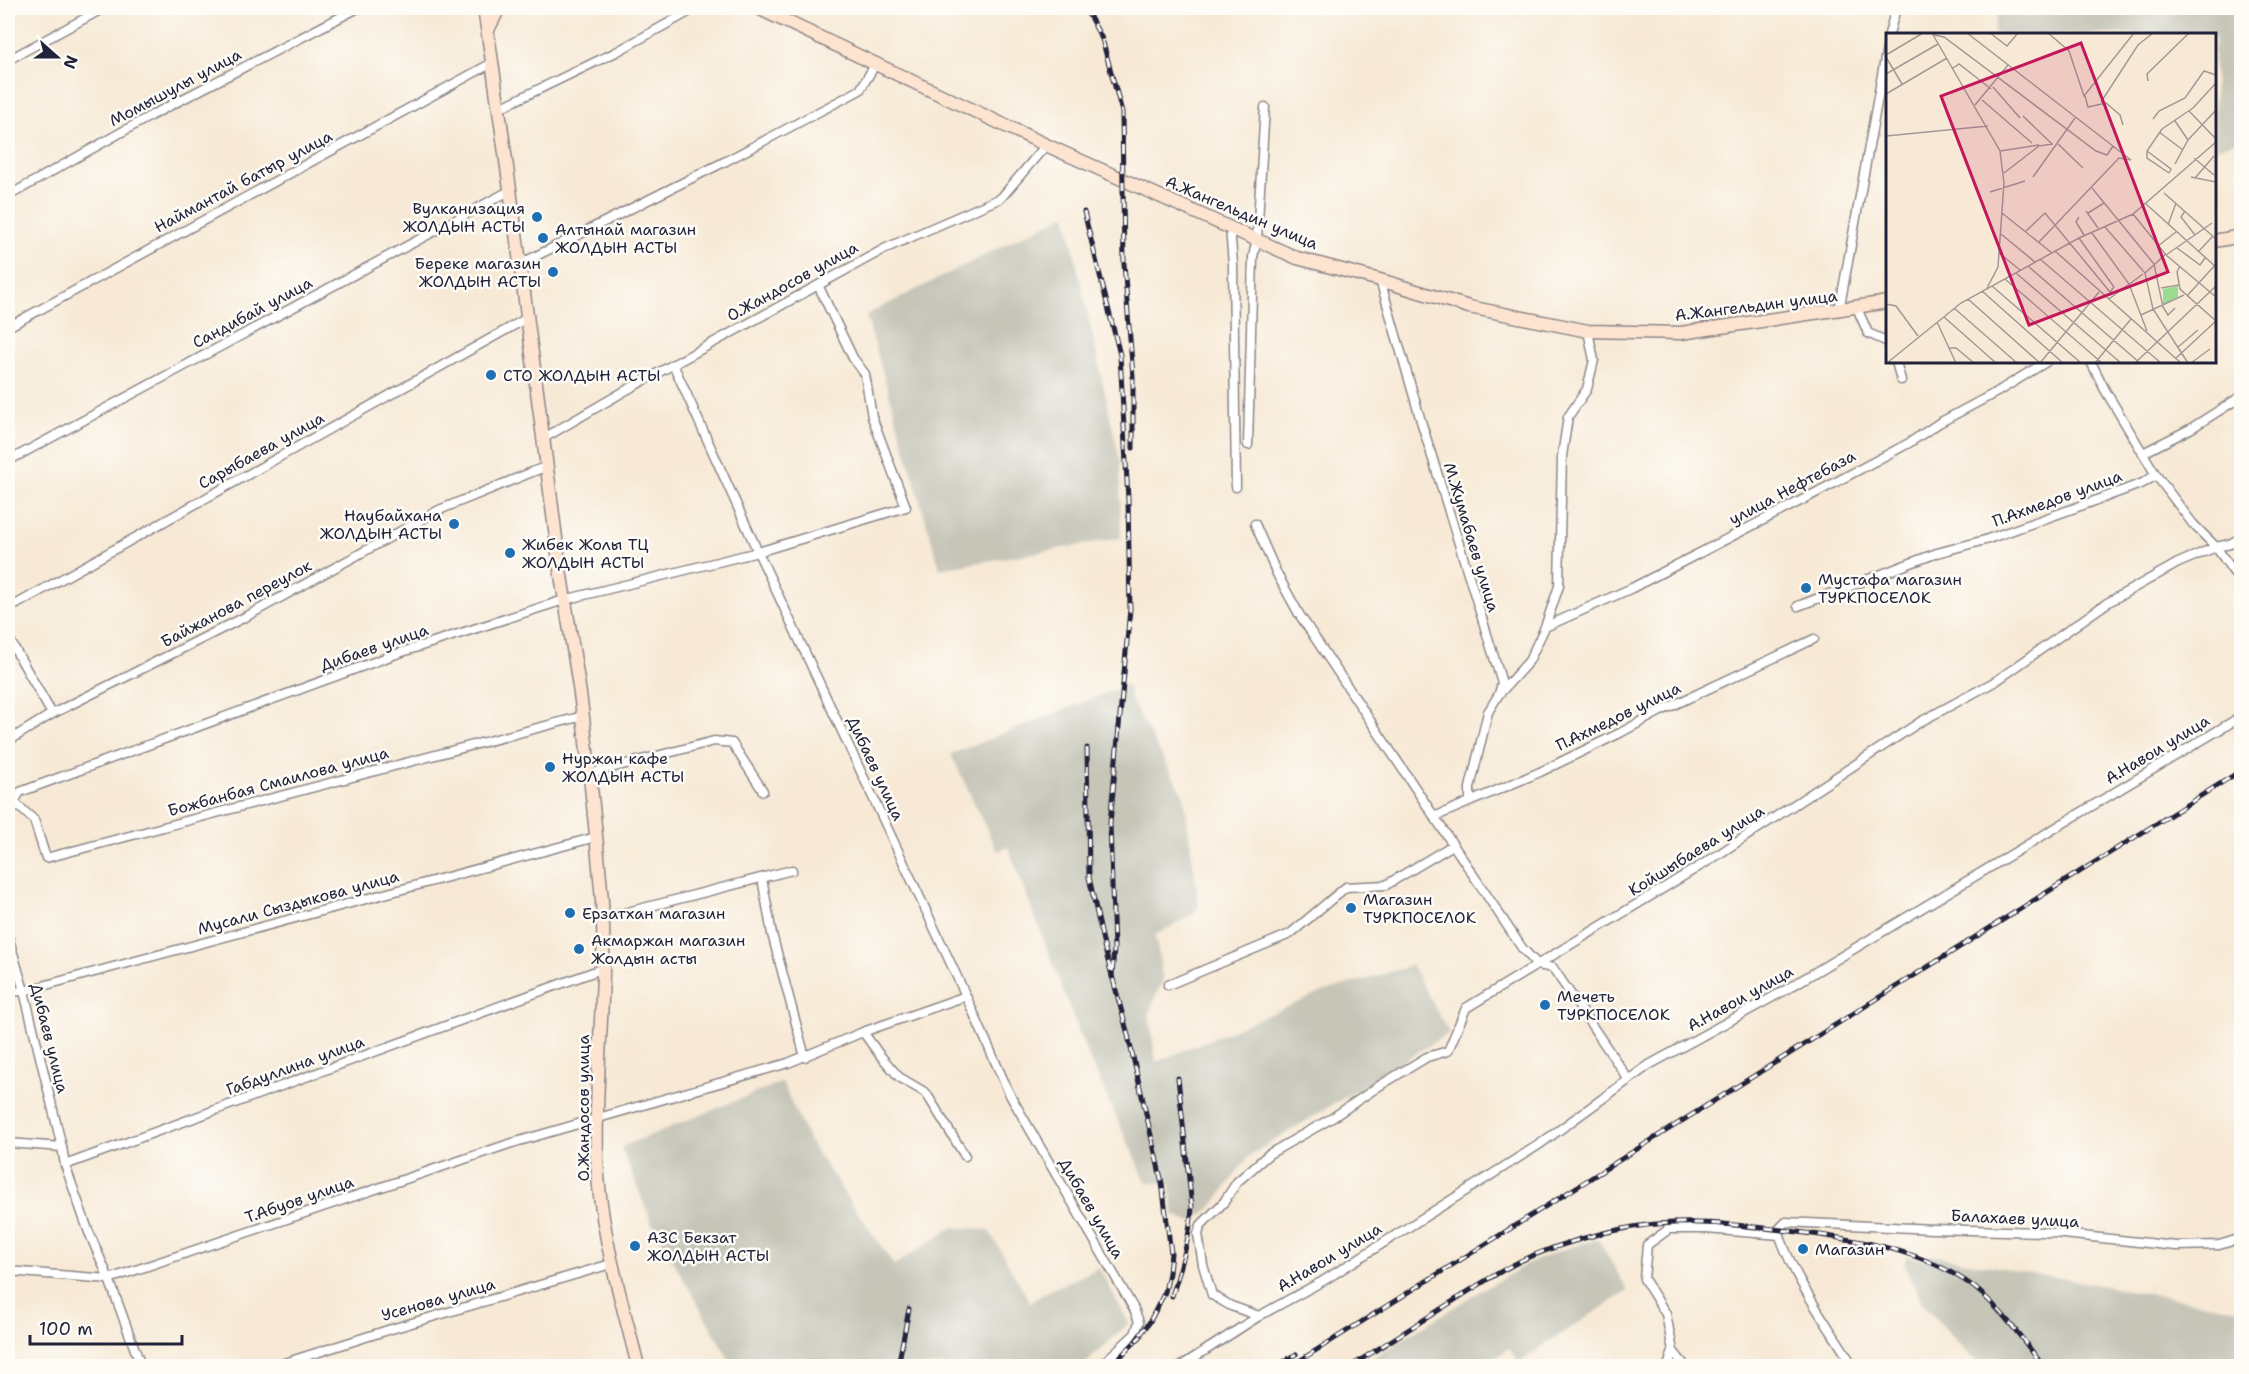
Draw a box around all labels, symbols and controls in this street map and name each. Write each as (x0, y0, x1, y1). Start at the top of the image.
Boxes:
north arrow (27, 27, 87, 87)
inset map (1886, 33, 2216, 363)
street label: Момышулы улица (106, 44, 245, 131)
text: N (58, 53, 83, 72)
street label: Наймантай батыр улица (151, 126, 336, 237)
street label: А.Жангельдин улица (1162, 171, 1321, 254)
place label: Вулканизация ЖОЛДЫН АСТЫ (403, 198, 525, 237)
marker: Вулканизация ЖОЛДЫН АСТЫ (530, 210, 544, 224)
place label: Алтынай магазин ЖОЛДЫН АСТЫ (555, 219, 696, 258)
marker: Алтынай магазин ЖОЛДЫН АСТЫ (536, 231, 550, 245)
street label: О.Жандосов улица (723, 237, 862, 326)
place label: Береке магазин ЖОЛДЫН АСТЫ (415, 253, 541, 292)
marker: Береке магазин ЖОЛДЫН АСТЫ (546, 265, 560, 279)
street label: Сандибай улица (189, 272, 316, 353)
street label: А.Жангельдин улица (1674, 285, 1839, 326)
place label: СТО ЖОЛДЫН АСТЫ (503, 365, 660, 386)
marker: СТО ЖОЛДЫН АСТЫ (484, 368, 498, 382)
street label: Сарыбаева улица (195, 407, 328, 494)
street label: улица Нефтебаза (1725, 445, 1859, 530)
street label: М.Жумабаев улица (1439, 460, 1504, 614)
street label: П.Ахмедов улица (1990, 465, 2125, 532)
place label: Наубайхана ЖОЛДЫН АСТЫ (320, 505, 442, 544)
marker: Наубайхана ЖОЛДЫН АСТЫ (447, 517, 461, 531)
place label: Жибек Жолы ТЦ ЖОЛДЫН АСТЫ (522, 534, 649, 573)
marker: Жибек Жолы ТЦ ЖОЛДЫН АСТЫ (503, 546, 517, 560)
street label: Байжанова переулок (157, 555, 316, 652)
place label: Мустафа магазин ТУРКПОСЕЛОК (1818, 569, 1962, 608)
marker: Мустафа магазин ТУРКПОСЕЛОК (1799, 581, 1813, 595)
street label: Дибаев улица (317, 619, 431, 676)
street label: П.Ахмедов улица (1552, 677, 1684, 756)
street label: А.Навои улица (2101, 710, 2213, 789)
street label: Дибаев улица (842, 713, 909, 824)
street label: Божбанбая Смаилова улица (165, 742, 391, 821)
place label: Нуржан кафе ЖОЛДЫН АСТЫ (562, 748, 684, 787)
marker: Нуржан кафе ЖОЛДЫН АСТЫ (543, 760, 557, 774)
street label: Койшыбаева улица (1625, 800, 1768, 901)
street label: Мусали Сыздыкова улица (195, 865, 401, 939)
place label: Магазин ТУРКПОСЕЛОК (1363, 889, 1477, 928)
marker: Магазин ТУРКПОСЕЛОК (1344, 901, 1358, 915)
place label: Ерзатхан магазин (582, 903, 725, 924)
marker: Ерзатхан магазин (563, 906, 577, 920)
place label: Акмаржан магазин Жолдын асты (591, 930, 745, 969)
marker: Акмаржан магазин Жолдын асты (572, 942, 586, 956)
street label: А.Навои улица (1684, 961, 1797, 1036)
street label: Дибаев улица (26, 981, 73, 1095)
place label: Мечеть ТУРКПОСЕЛОК (1557, 986, 1671, 1025)
marker: Мечеть ТУРКПОСЕЛОК (1538, 998, 1552, 1012)
street label: Габдуллина улица (223, 1031, 367, 1100)
street label: О.Жандосов улица (573, 1035, 594, 1181)
street label: Дибаев улица (1054, 1154, 1129, 1262)
street label: Т.Абуов улица (242, 1171, 356, 1228)
street label: Балахаев улица (1950, 1205, 2080, 1232)
street label: А.Навои улица (1273, 1218, 1385, 1297)
place label: АЗС Бекзат ЖОЛДЫН АСТЫ (647, 1227, 769, 1266)
marker: АЗС Бекзат ЖОЛДЫН АСТЫ (628, 1239, 642, 1253)
place label: Магазин (1815, 1239, 1884, 1260)
marker: Магазин (1796, 1242, 1810, 1256)
street label: Усенова улица (379, 1273, 498, 1326)
scale bar (30, 1308, 182, 1346)
text: 100 m (39, 1317, 93, 1341)

